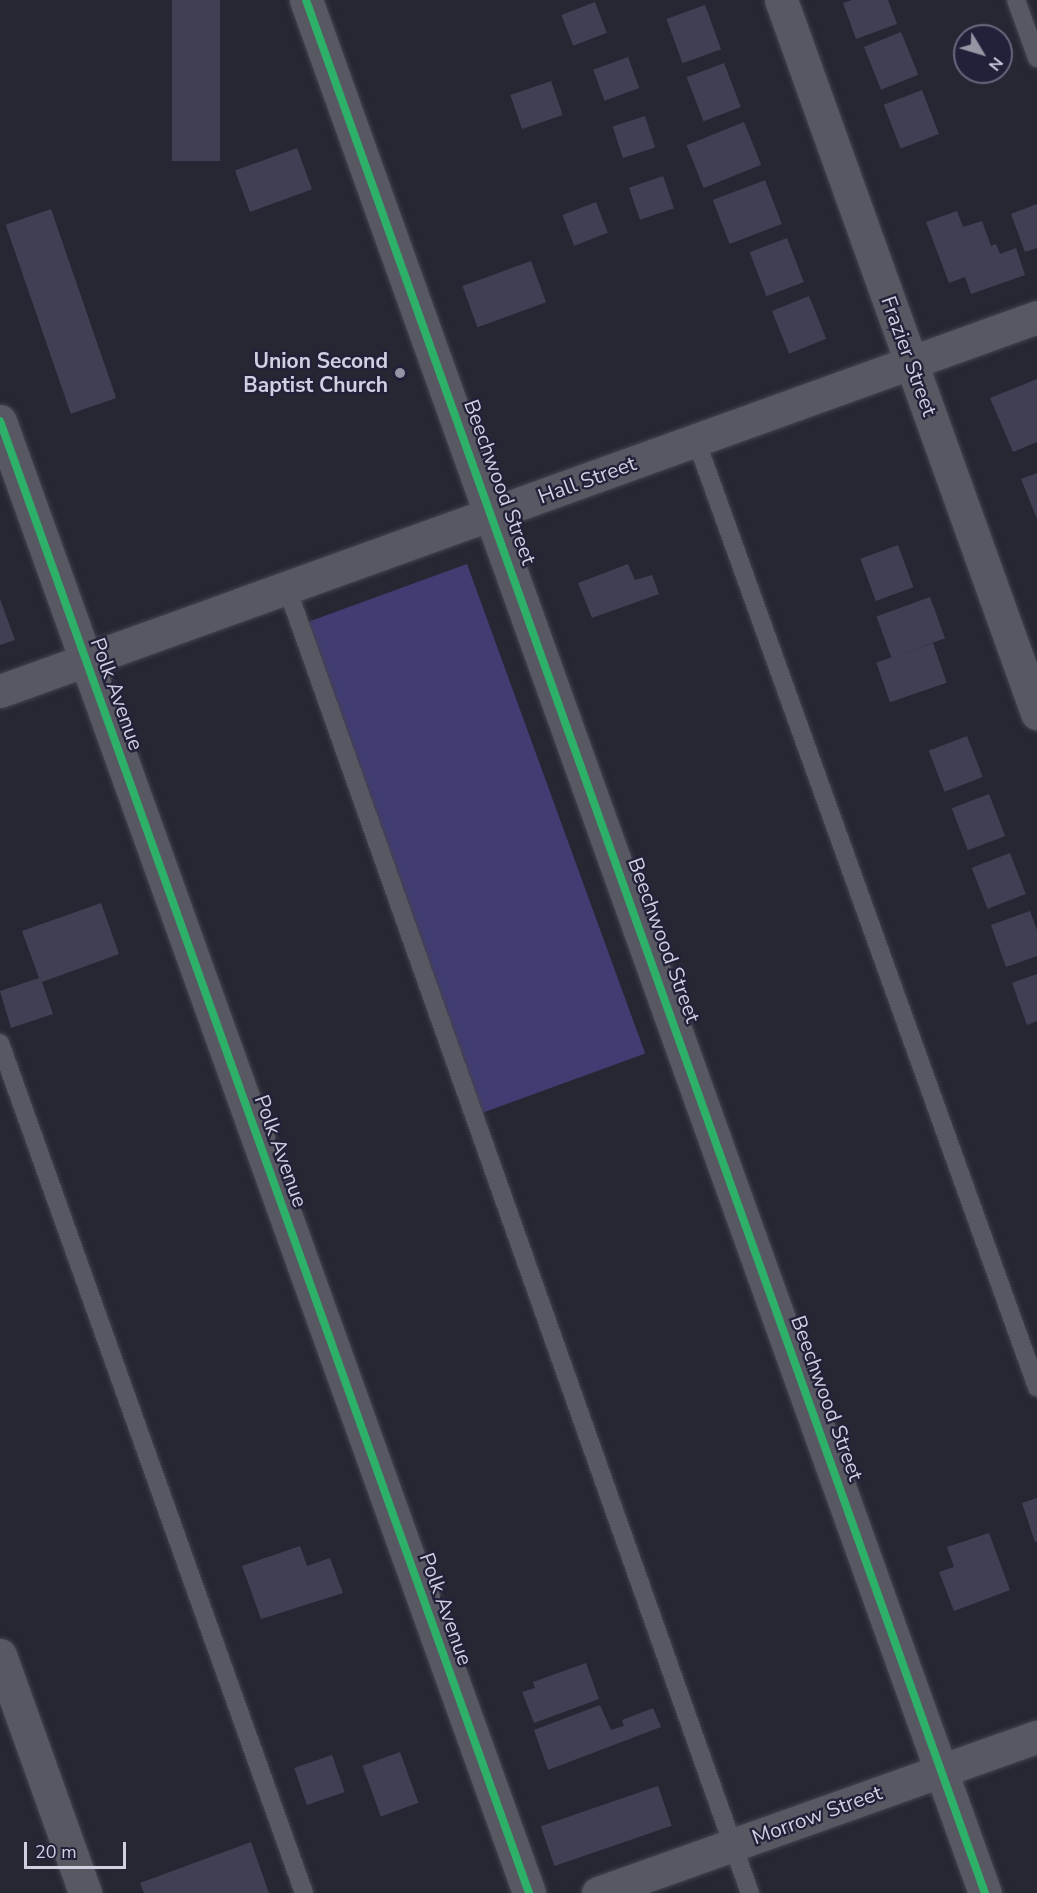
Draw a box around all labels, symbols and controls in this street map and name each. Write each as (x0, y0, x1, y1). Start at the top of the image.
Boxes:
north arrow (953, 24, 1013, 84)
text: N (983, 52, 1008, 75)
street label: Frazier Street (876, 293, 942, 419)
place label: Union Second Baptist Church (243, 348, 388, 398)
marker: Union Second Baptist Church (393, 366, 407, 380)
street label: Beechwood Street (458, 396, 542, 568)
street label: Hall Street (535, 451, 639, 509)
street label: Polk Avenue (85, 634, 149, 754)
street label: Beechwood Street (622, 854, 706, 1026)
street label: Polk Avenue (249, 1091, 313, 1211)
street label: Beechwood Street (785, 1312, 869, 1484)
street label: Polk Avenue (414, 1549, 478, 1669)
street label: Morrow Street (749, 1780, 885, 1850)
scale bar (27, 1830, 129, 1868)
text: 20 m (35, 1840, 77, 1864)

